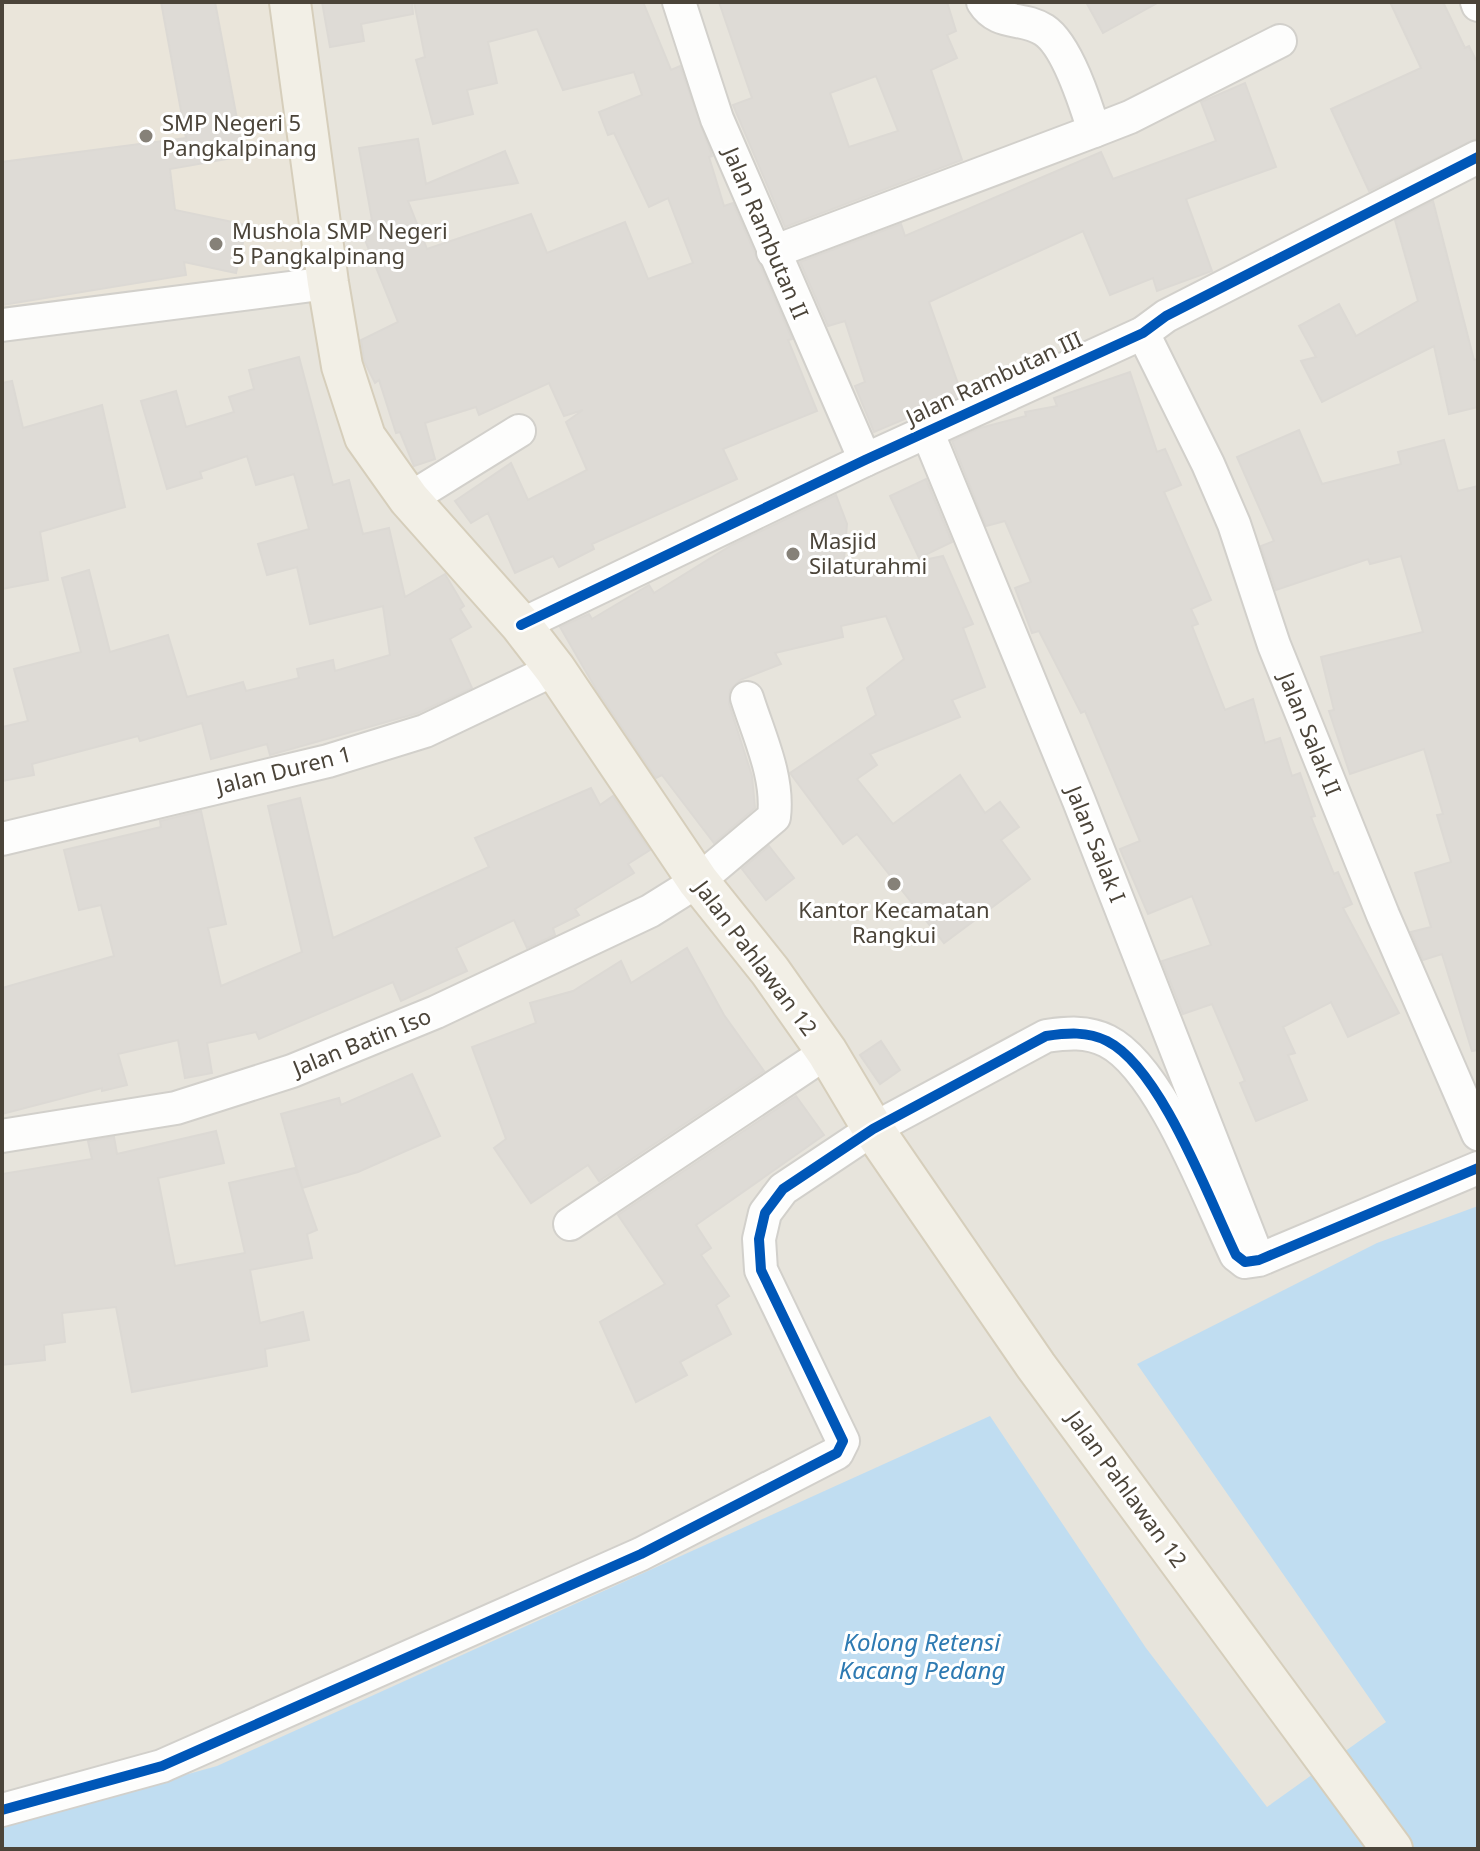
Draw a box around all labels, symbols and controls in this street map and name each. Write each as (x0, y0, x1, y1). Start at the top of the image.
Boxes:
place label: SMP Negeri 5 Pangkalpinang (162, 107, 317, 162)
marker: SMP Negeri 5 Pangkalpinang (137, 127, 155, 145)
street label: Jalan Rambutan II (716, 140, 817, 323)
place label: Mushola SMP Negeri 5 Pangkalpinang (232, 215, 448, 270)
marker: Mushola SMP Negeri 5 Pangkalpinang (207, 235, 225, 253)
street label: Jalan Rambutan III (899, 323, 1087, 432)
place label: Masjid Silaturahmi (809, 525, 927, 580)
marker: Masjid Silaturahmi (784, 545, 802, 563)
street label: Jalan Salak II (1272, 666, 1349, 800)
street label: Jalan Duren 1 (211, 738, 354, 801)
street label: Jalan Salak I (1059, 779, 1134, 906)
street label: Jalan Pahlawan 12 (687, 872, 825, 1041)
marker: Kantor Kecamatan Rangkui (885, 875, 903, 893)
place label: Kantor Kecamatan Rangkui (798, 894, 990, 949)
street label: Jalan Batin Iso (286, 1000, 435, 1083)
street label: Jalan Pahlawan 12 (1060, 1402, 1195, 1573)
water label: Kolong Retensi Kacang Pedang (839, 1625, 1005, 1686)

